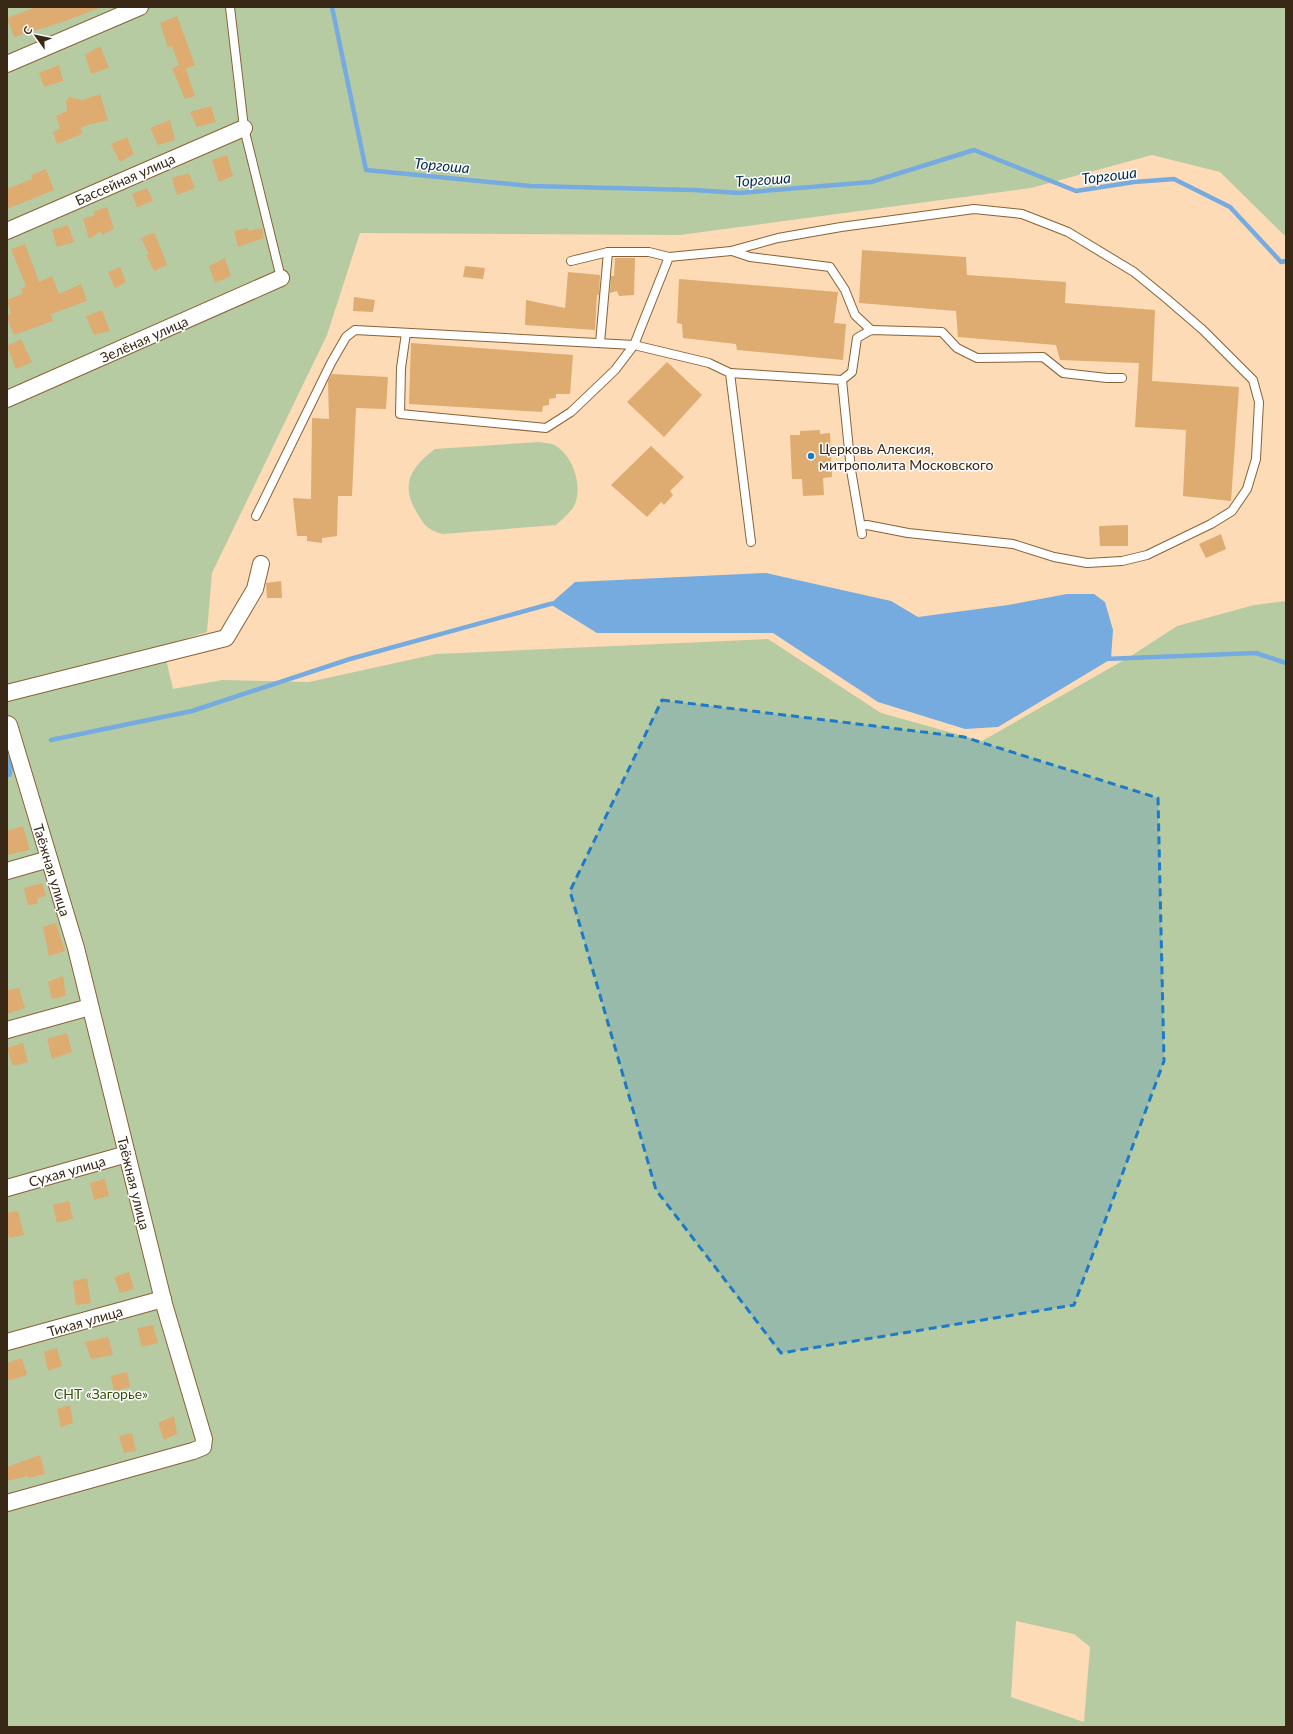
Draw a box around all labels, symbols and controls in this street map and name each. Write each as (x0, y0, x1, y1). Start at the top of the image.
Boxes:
north arrow (16, 16, 56, 56)
text: С (20, 23, 35, 37)
street label: Бассейная улица (72, 149, 178, 209)
water label: Торгоша (414, 154, 471, 176)
water label: Торгоша (1080, 163, 1138, 187)
water label: Торгоша (735, 168, 792, 190)
street label: Зелёная улица (97, 312, 191, 366)
place label: Церковь Алексия, митрополита Московского (819, 440, 993, 473)
marker: Церковь Алексия, митрополита Московского (806, 451, 816, 461)
street label: Таёжная улица (30, 822, 74, 918)
street label: Таёжная улица (114, 1135, 154, 1231)
street label: Сухая улица (27, 1152, 107, 1190)
street label: Тихая улица (45, 1302, 125, 1340)
park label: СНТ «Загорье» (54, 1385, 148, 1402)

